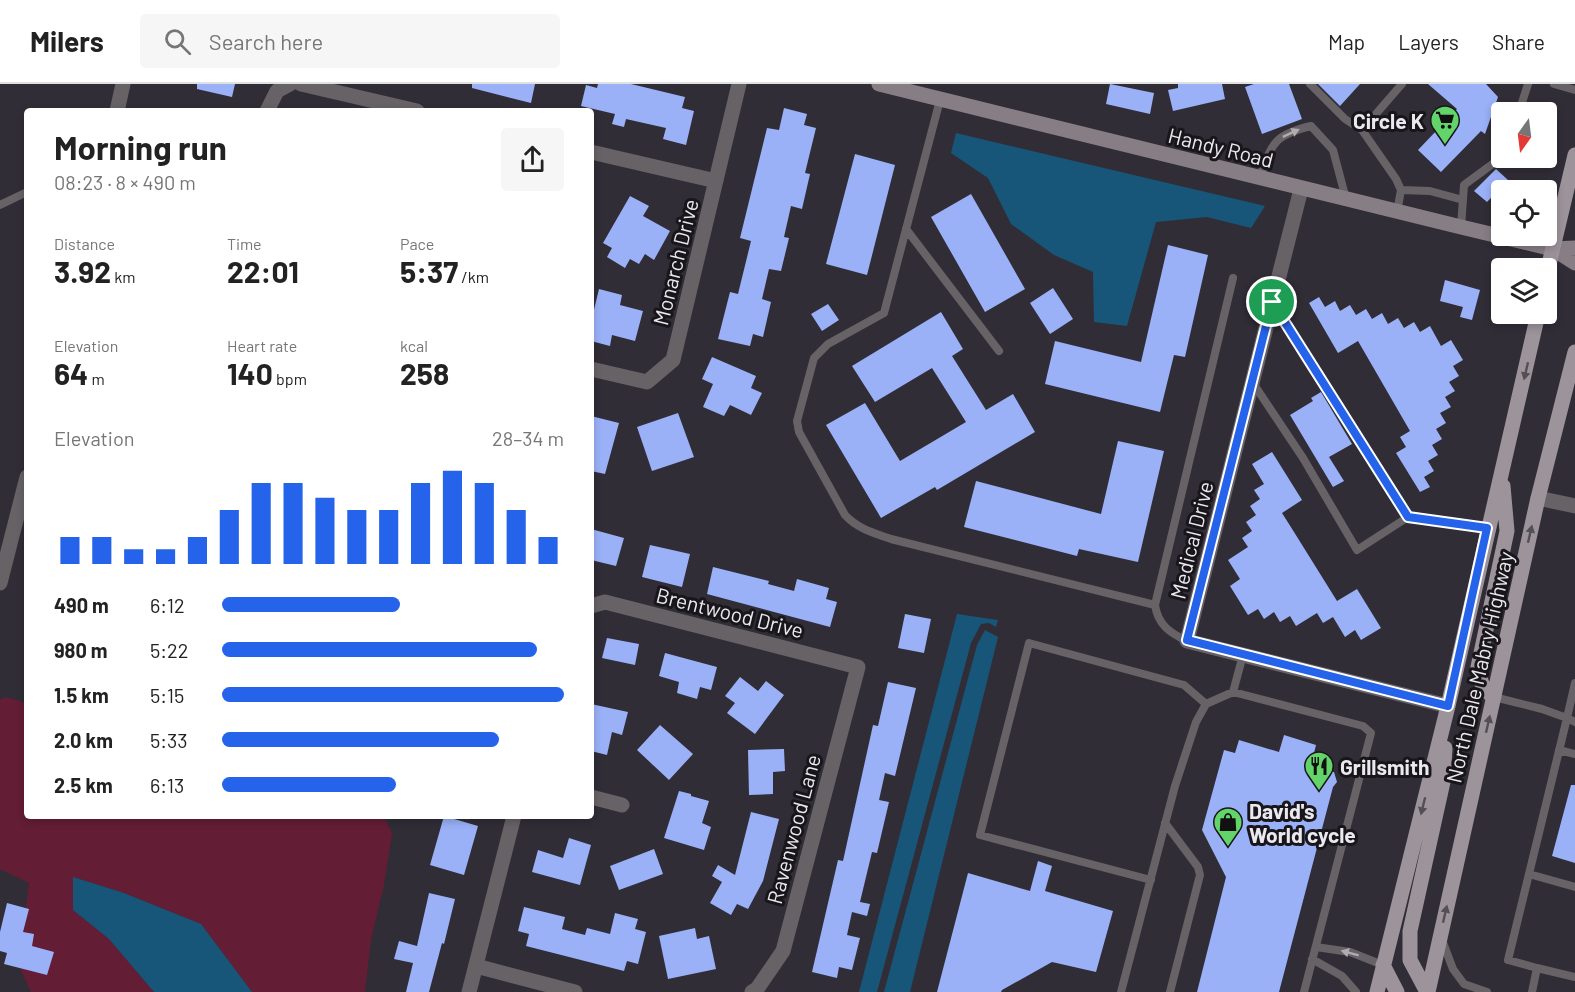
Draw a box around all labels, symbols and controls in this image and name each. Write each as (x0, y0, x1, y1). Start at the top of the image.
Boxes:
search box (140, 14, 560, 68)
text: Milers (30, 24, 104, 58)
icon: search (161, 25, 194, 58)
text: Search here (209, 28, 323, 54)
text: Map (1328, 29, 1365, 54)
text: Layers (1398, 29, 1459, 54)
text: Share (1492, 29, 1545, 54)
north arrow (1491, 102, 1557, 168)
map controls (1491, 102, 1557, 324)
supermarket icon: Circle K (1429, 104, 1461, 146)
place label: Circle K (1353, 108, 1424, 133)
street label: Handy Road (1166, 122, 1276, 172)
text: Morning run (54, 127, 227, 167)
button: share (501, 128, 564, 191)
one-way arrow (1282, 128, 1300, 138)
text: 08:23 · 8 × 490 m (54, 170, 196, 194)
button: locate (1491, 180, 1557, 246)
street label: Monarch Drive (647, 196, 703, 328)
text: Distance (54, 234, 115, 253)
text: Time (227, 234, 262, 253)
text: Pace (400, 234, 434, 253)
text: 3.92 (54, 253, 111, 289)
text: 22:01 (227, 253, 299, 289)
text: 5:37 (400, 253, 458, 289)
button: layers (1491, 258, 1557, 324)
text: km (111, 267, 135, 286)
text: /km (458, 267, 489, 286)
pin (1246, 276, 1297, 327)
icon: arrive (1255, 285, 1288, 318)
text: Elevation (54, 336, 118, 355)
text: Heart rate (227, 336, 297, 355)
text: kcal (400, 336, 428, 355)
text: 64 (54, 355, 88, 391)
text: 140 (227, 355, 273, 391)
text: 258 (400, 355, 449, 391)
one-way arrow (1520, 361, 1530, 380)
text: m (88, 369, 105, 388)
text: bpm (273, 369, 307, 388)
text: Elevation (54, 426, 135, 450)
text: 28–34 m (492, 426, 564, 450)
street label: Medical Drive (1164, 479, 1218, 601)
one-way arrow (1526, 524, 1535, 543)
street label: North Dale Mabry Highway (1440, 549, 1518, 785)
street label: Brentwood Drive (654, 582, 806, 642)
text: 490 m (54, 593, 109, 617)
text: 6:12 (150, 593, 185, 617)
text: 980 m (54, 638, 108, 662)
text: 5:22 (150, 638, 189, 662)
text: 1.5 km (54, 683, 109, 707)
text: 5:15 (150, 683, 184, 707)
one-way arrow (1483, 715, 1493, 733)
text: 2.0 km (54, 728, 113, 752)
text: 5:33 (150, 728, 188, 752)
restaurant icon: Grillsmith (1303, 750, 1335, 792)
street label: Ravenwood Lane (761, 752, 825, 906)
place label: Grillsmith (1340, 754, 1429, 779)
text: 2.5 km (54, 773, 113, 797)
text: 6:13 (150, 773, 184, 797)
one-way arrow (1418, 796, 1428, 815)
place label: David's World cycle (1249, 798, 1356, 847)
shop icon: David's World cycle (1212, 806, 1244, 848)
one-way arrow (1441, 905, 1451, 924)
one-way arrow (1341, 948, 1359, 958)

